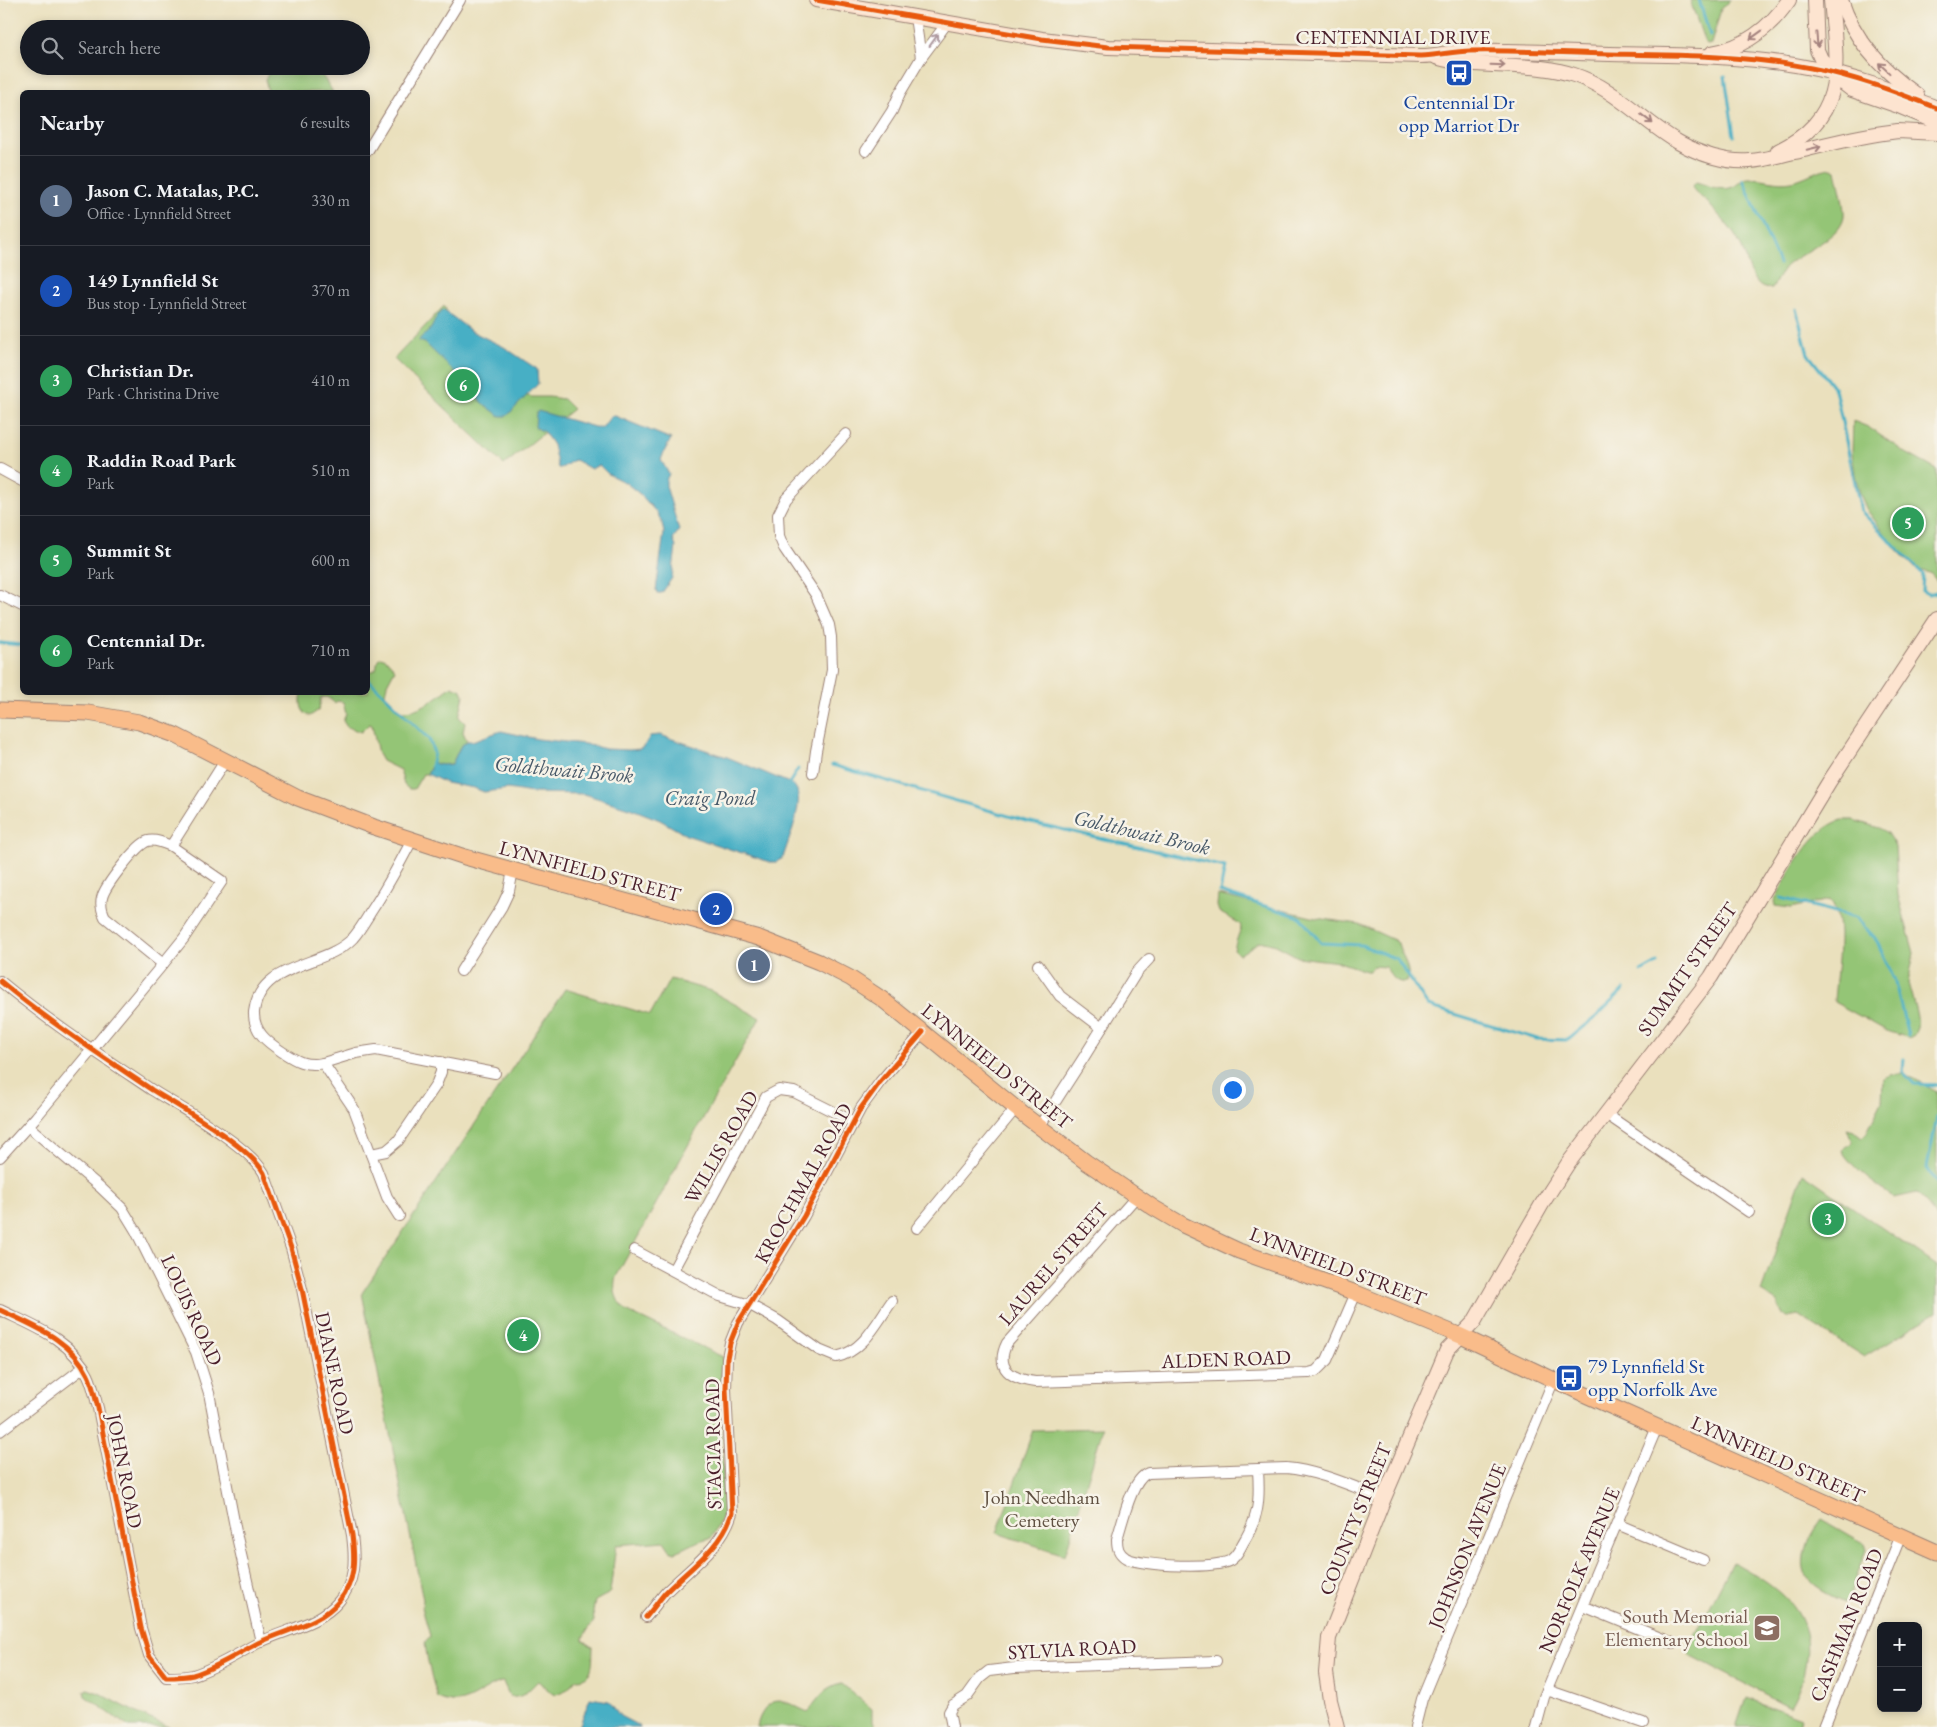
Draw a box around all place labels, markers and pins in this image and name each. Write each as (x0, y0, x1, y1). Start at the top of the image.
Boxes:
bus stop icon: Centennial Dr opp Marriot Dr (1444, 58, 1474, 88)
place label: Centennial Dr opp Marriot Dr (1399, 89, 1520, 138)
pin: 6 (447, 366, 479, 404)
pin: 5 (1892, 504, 1924, 542)
pin: 2 (700, 890, 732, 928)
pin: 1 (738, 946, 770, 984)
pin: 3 (1812, 1200, 1844, 1238)
pin: 4 (507, 1316, 539, 1354)
place label: 79 Lynnfield St opp Norfolk Ave (1588, 1353, 1717, 1402)
bus stop icon: 79 Lynnfield St opp Norfolk Ave (1554, 1363, 1584, 1393)
place label: South Memorial Elementary School (1604, 1603, 1748, 1652)
school or university icon: South Memorial Elementary School (1752, 1613, 1782, 1643)

